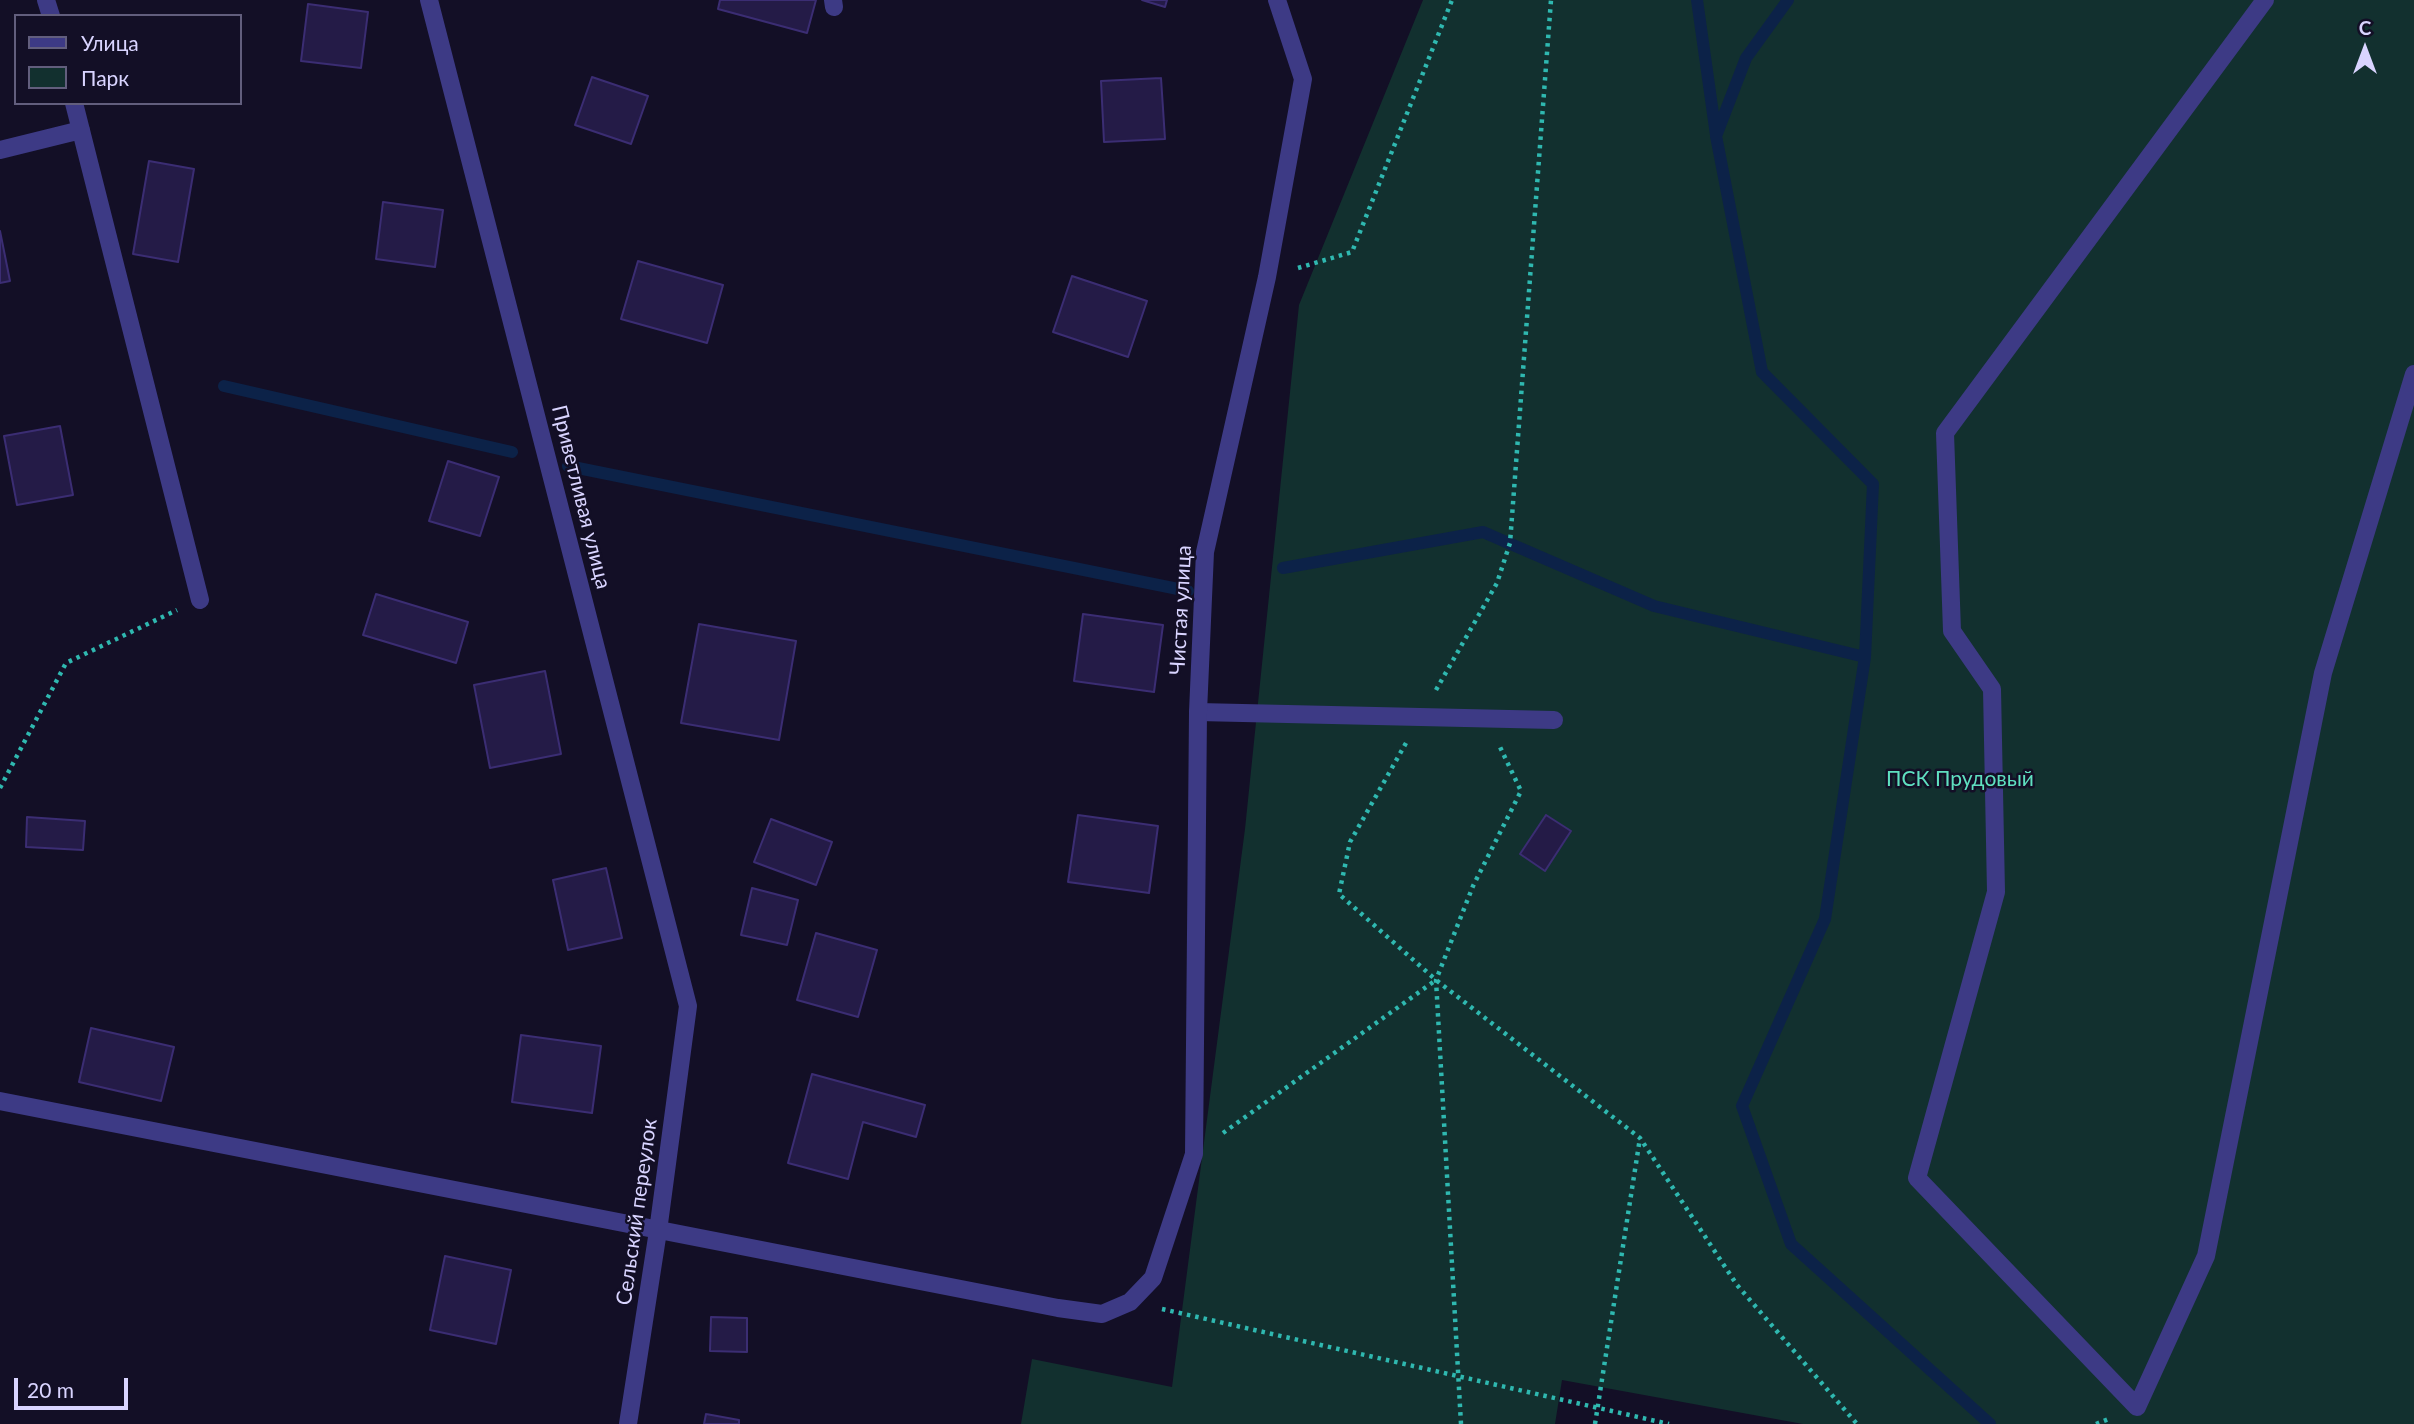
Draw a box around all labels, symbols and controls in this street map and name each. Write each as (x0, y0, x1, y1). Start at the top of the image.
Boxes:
legend (14, 14, 242, 105)
north arrow (2330, 14, 2400, 84)
text: С (2359, 16, 2371, 39)
text: Улица (81, 30, 139, 55)
text: Парк (81, 65, 129, 90)
street label: Приветливая улица (546, 403, 616, 591)
street label: Чистая улица (1165, 544, 1197, 676)
park label: ПСК Прудовый (1886, 766, 2034, 792)
street label: Сельский переулок (611, 1117, 663, 1307)
scale bar (18, 1364, 131, 1408)
text: 20 m (27, 1377, 74, 1402)

